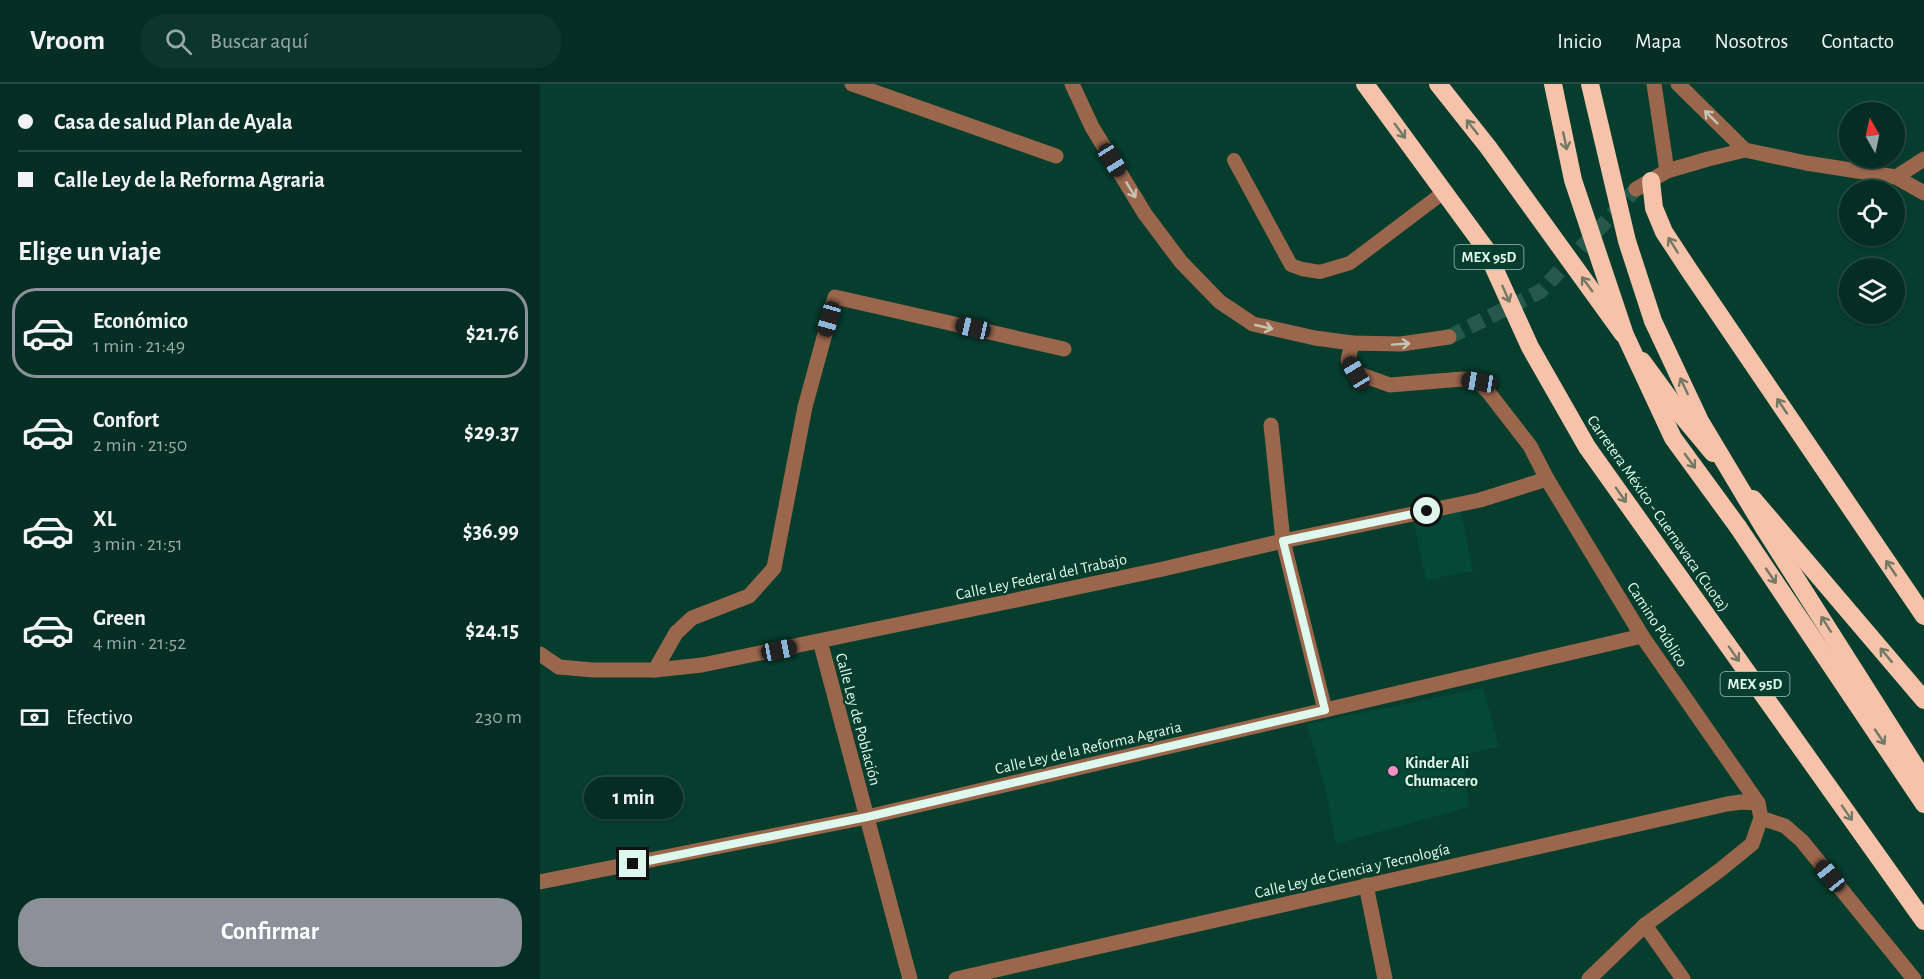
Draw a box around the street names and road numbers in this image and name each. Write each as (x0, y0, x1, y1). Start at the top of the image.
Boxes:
road number: MEX 95D (1454, 245, 1524, 269)
street label: Carretera México - Cuernavaca (Cuota) (1584, 413, 1732, 615)
street label: Calle Ley Federal del Trabajo (954, 551, 1129, 604)
street label: Camino Público (1624, 579, 1690, 670)
street label: Calle Ley de Población (832, 651, 883, 787)
road number: MEX 95D (1720, 672, 1790, 696)
street label: Calle Ley de la Reforma Agraria (993, 719, 1183, 778)
street label: Calle Ley de Ciencia y Tecnología (1253, 841, 1452, 902)

